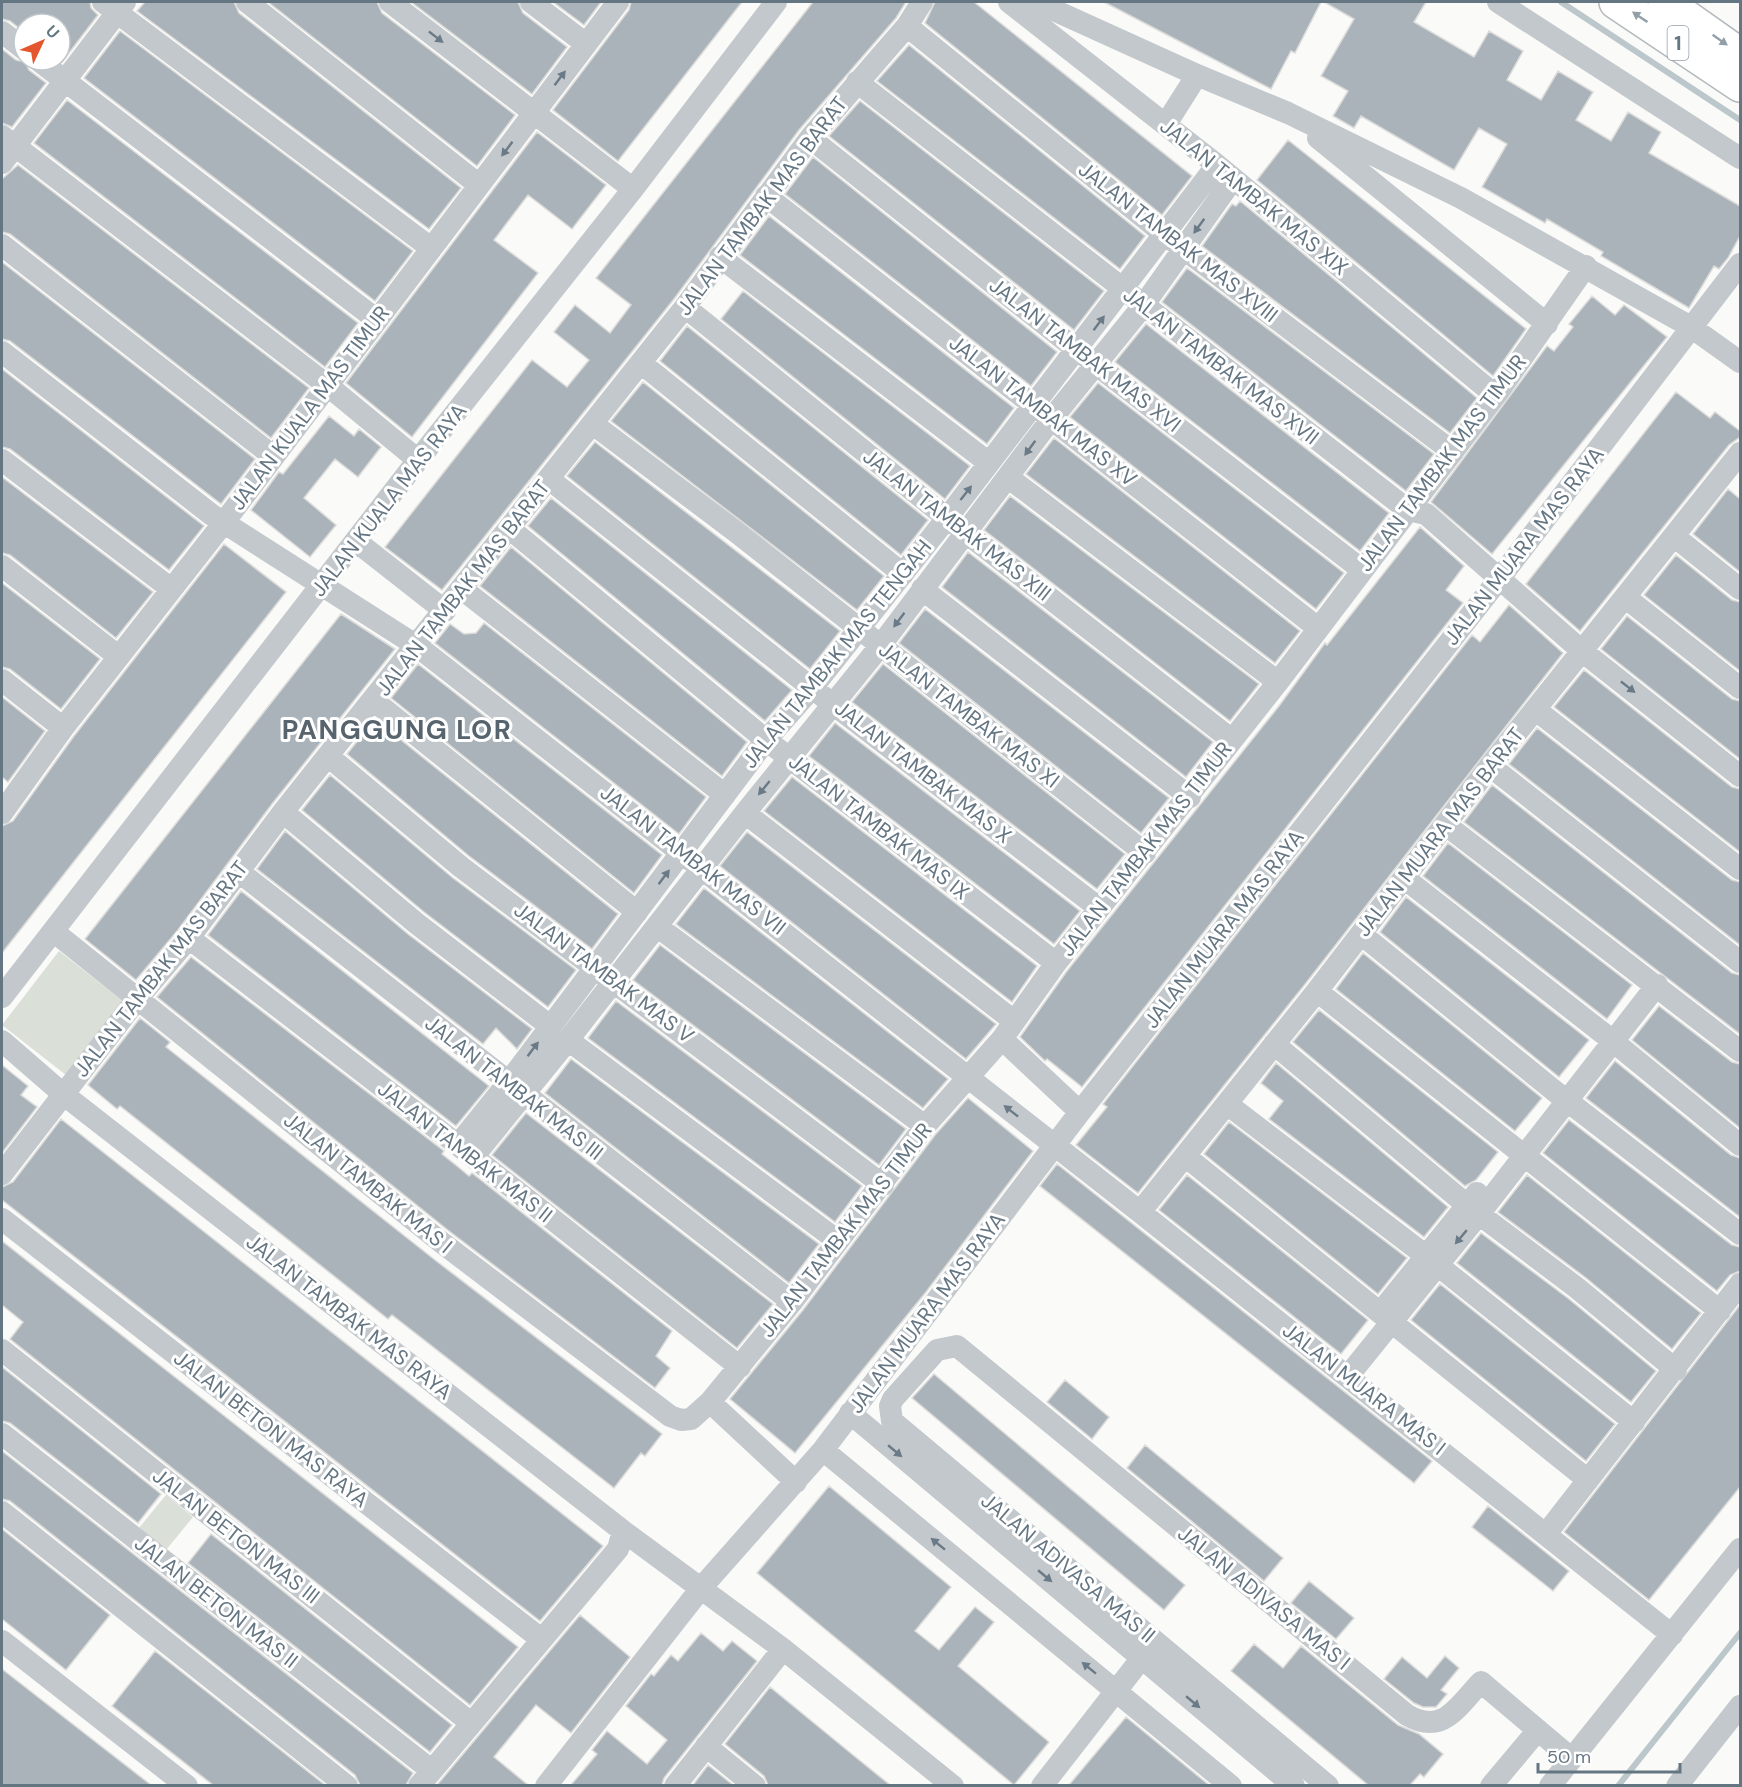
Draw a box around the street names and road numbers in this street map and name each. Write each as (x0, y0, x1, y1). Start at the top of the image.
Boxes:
road number: 1 (1668, 26, 1688, 60)
street label: JALAN TAMBAK MAS BARAT (670, 91, 854, 321)
street label: JALAN TAMBAK MAS XIX (1154, 112, 1354, 282)
street label: JALAN TAMBAK MAS XVIII (1073, 155, 1283, 329)
street label: JALAN TAMBAK MAS XVI (984, 272, 1186, 438)
street label: JALAN TAMBAK MAS XVII (1118, 281, 1324, 451)
street label: JALAN KUALA MAS TIMUR (224, 300, 396, 516)
street label: JALAN TAMBAK MAS XV (944, 330, 1142, 492)
street label: JALAN TAMBAK MAS TIMUR (1351, 349, 1533, 577)
street label: JALAN KUALA MAS RAYA (305, 398, 473, 602)
street label: JALAN MUARA MAS RAYA (1438, 441, 1610, 651)
street label: JALAN TAMBAK MAS XIII (857, 443, 1057, 607)
street label: JALAN TAMBAK MAS BARAT (370, 474, 556, 702)
street label: JALAN TAMBAK MAS TENGAH (736, 534, 938, 774)
street label: JALAN TAMBAK MAS XI (874, 637, 1064, 793)
street label: JALAN TAMBAK MAS X (830, 695, 1016, 849)
street label: JALAN MUARA MAS BARAT (1350, 722, 1531, 942)
street label: JALAN TAMBAK MAS TIMUR (1053, 736, 1239, 962)
street label: JALAN TAMBAK MAS IX (783, 748, 975, 906)
street label: JALAN TAMBAK MAS VII (594, 779, 792, 941)
street label: JALAN MUARA MAS RAYA (1138, 824, 1310, 1034)
street label: JALAN TAMBAK MAS BARAT (68, 855, 254, 1083)
street label: JALAN TAMBAK MAS V (508, 896, 700, 1050)
street label: JALAN TAMBAK MAS III (420, 1011, 608, 1165)
street label: JALAN TAMBAK MAS II (373, 1076, 557, 1228)
street label: JALAN TAMBAK MAS I (278, 1106, 458, 1260)
street label: JALAN TAMBAK MAS TIMUR (753, 1117, 939, 1343)
street label: JALAN MUARA MAS RAYA (842, 1207, 1012, 1419)
street label: JALAN TAMBAK MAS RAYA (240, 1228, 458, 1406)
street label: JALAN MUARA MAS I (1277, 1316, 1451, 1462)
street label: JALAN BETON MAS RAYA (168, 1344, 374, 1514)
street label: JALAN BETON MAS III (147, 1463, 325, 1609)
street label: JALAN ADIVASA MAS II (975, 1487, 1161, 1649)
street label: JALAN ADIVASA MAS I (1172, 1520, 1356, 1676)
street label: JALAN BETON MAS II (129, 1530, 303, 1674)

